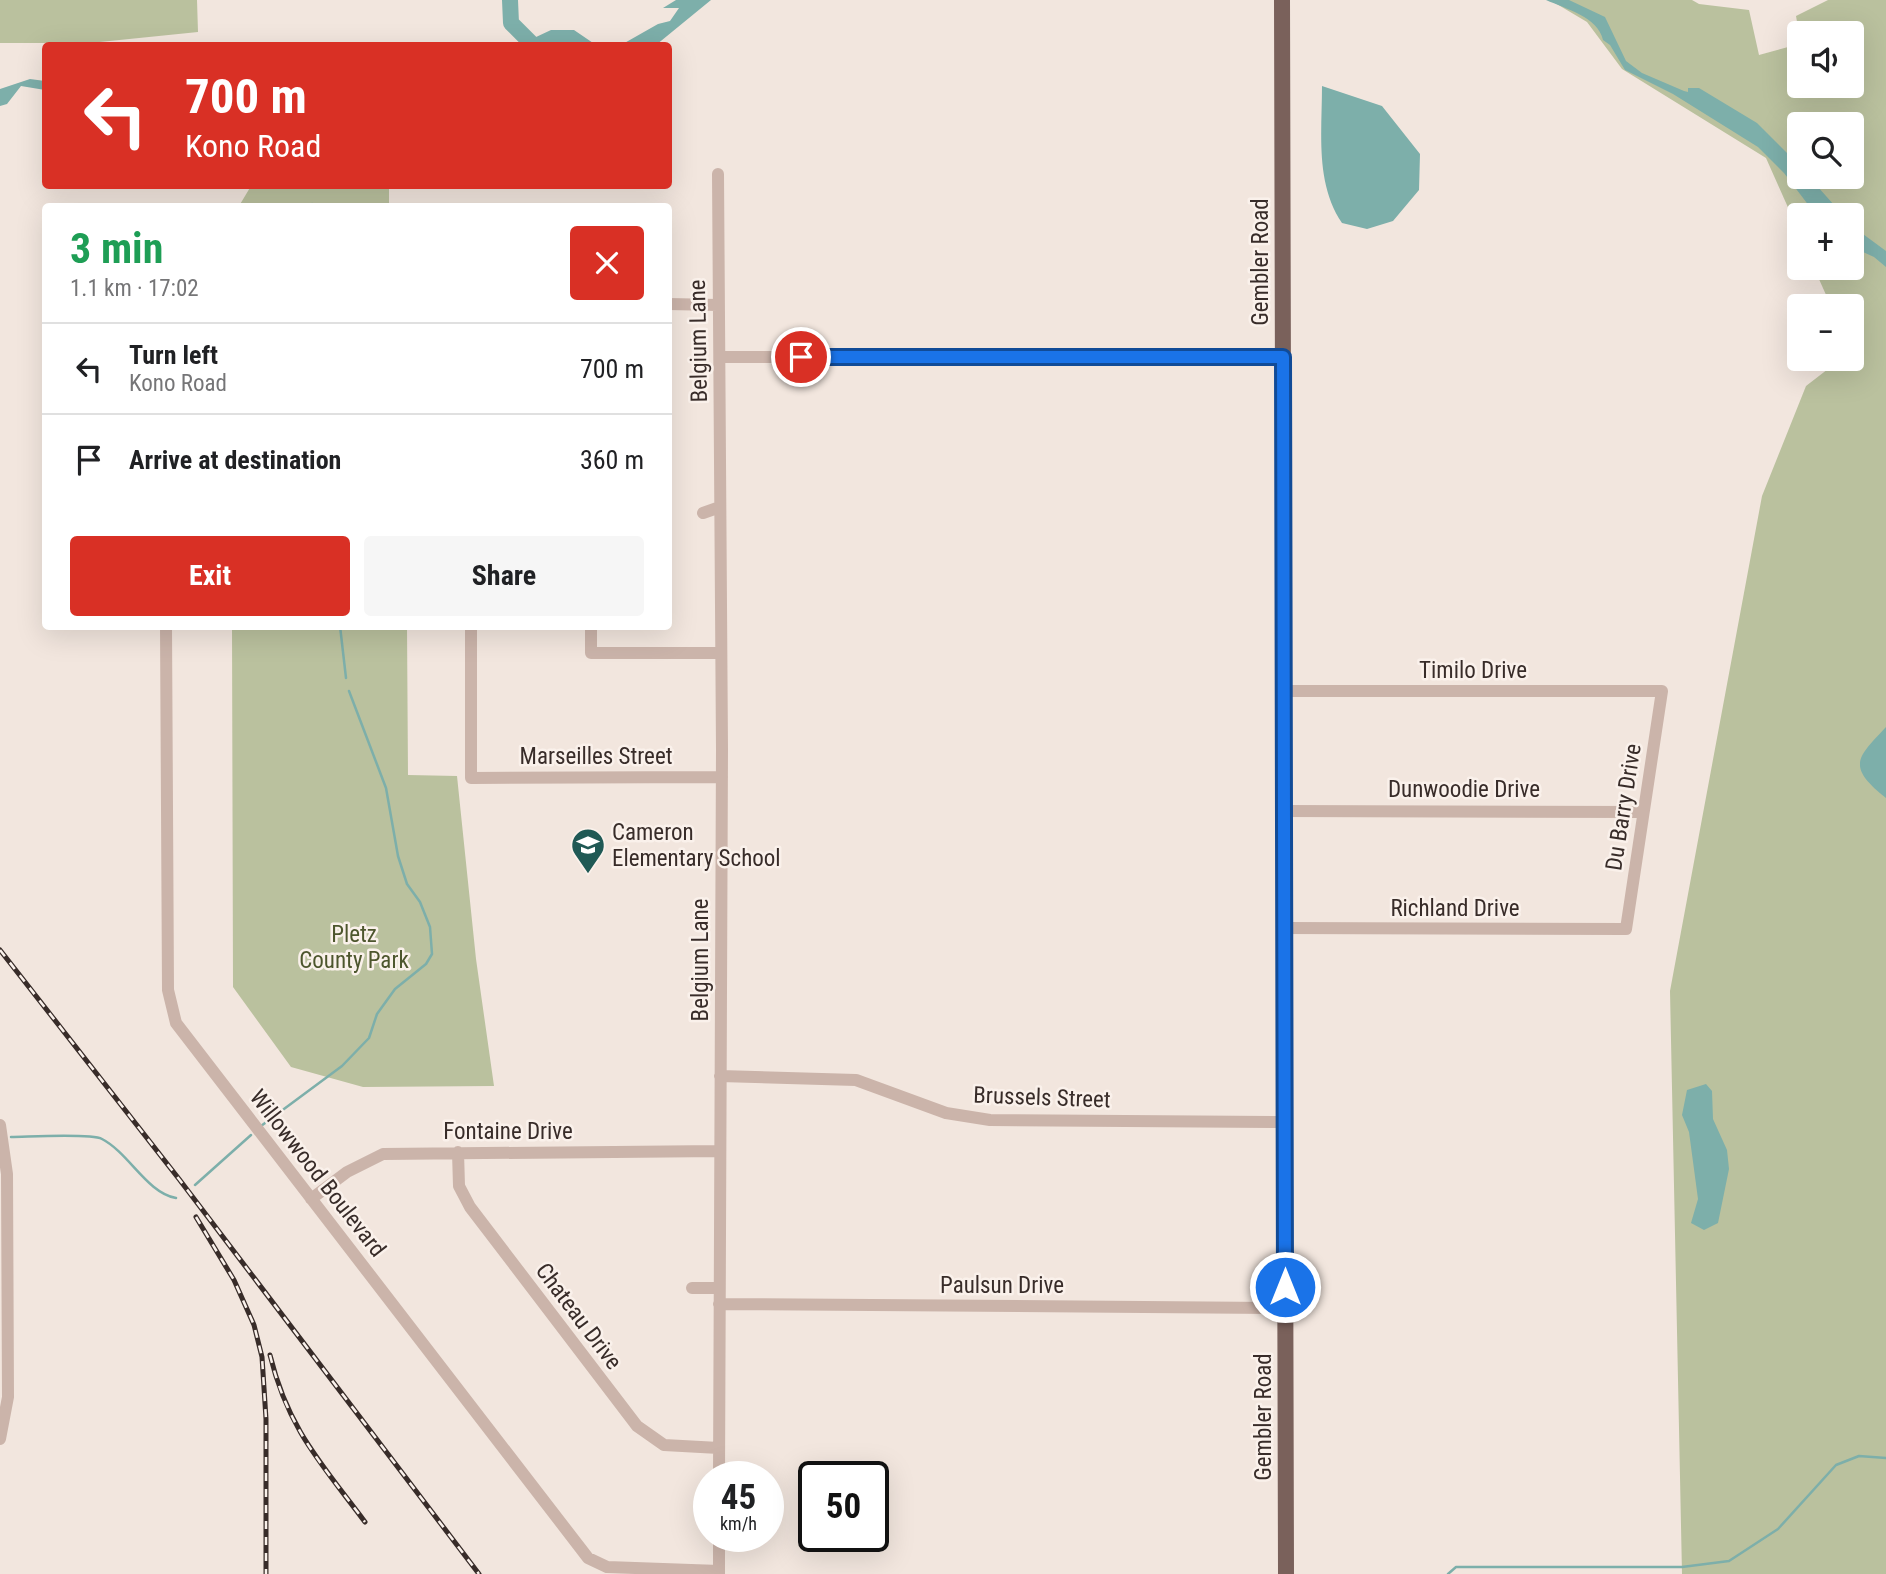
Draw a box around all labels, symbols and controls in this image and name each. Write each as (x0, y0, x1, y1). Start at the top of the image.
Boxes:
map controls (1787, 21, 1864, 371)
button: sound (1787, 21, 1864, 98)
text: 700 m (185, 68, 307, 125)
icon: left (70, 70, 161, 161)
button: search (1787, 112, 1864, 189)
text: Kono Road (185, 127, 321, 165)
street label: Gembler Road (1247, 198, 1274, 326)
button: + (1787, 203, 1864, 280)
text: 3 min (70, 224, 163, 273)
button: close (570, 226, 644, 300)
text: 1.1 km · 17:02 (70, 275, 199, 302)
street label: Belgium Lane (684, 279, 713, 403)
button: − (1787, 294, 1864, 371)
pin (771, 327, 831, 387)
icon: arrive (782, 338, 820, 376)
text: Turn left (129, 340, 218, 370)
icon: left (70, 350, 108, 388)
text: 700 m (580, 354, 644, 384)
text: Kono Road (129, 370, 227, 397)
icon: arrive (70, 441, 108, 479)
text: Arrive at destination (129, 445, 341, 475)
text: 360 m (580, 445, 644, 475)
button: Exit (70, 536, 350, 616)
button: Share (364, 536, 644, 616)
street label: Timilo Drive (1419, 657, 1527, 684)
street label: Du Barry Drive (1600, 742, 1647, 872)
street label: Marseilles Street (520, 743, 672, 770)
street label: Dunwoodie Drive (1388, 776, 1540, 803)
place label: Cameron Elementary School (612, 819, 781, 872)
school or university icon: Cameron Elementary School (569, 826, 607, 875)
street label: Richland Drive (1390, 895, 1520, 922)
street label: Belgium Lane (687, 899, 714, 1021)
park label: Pletz County Park (299, 921, 409, 974)
street label: Brussels Street (973, 1082, 1111, 1113)
street label: Willowwood Boulevard (244, 1084, 391, 1262)
street label: Fontaine Drive (443, 1118, 573, 1145)
position arrow (1248, 1250, 1322, 1324)
street label: Chateau Drive (530, 1258, 627, 1375)
street label: Paulsun Drive (940, 1272, 1064, 1299)
street label: Gembler Road (1250, 1353, 1277, 1481)
speed limit sign: 50 (798, 1461, 889, 1552)
text: 45 (721, 1477, 756, 1518)
text: km/h (720, 1513, 757, 1534)

